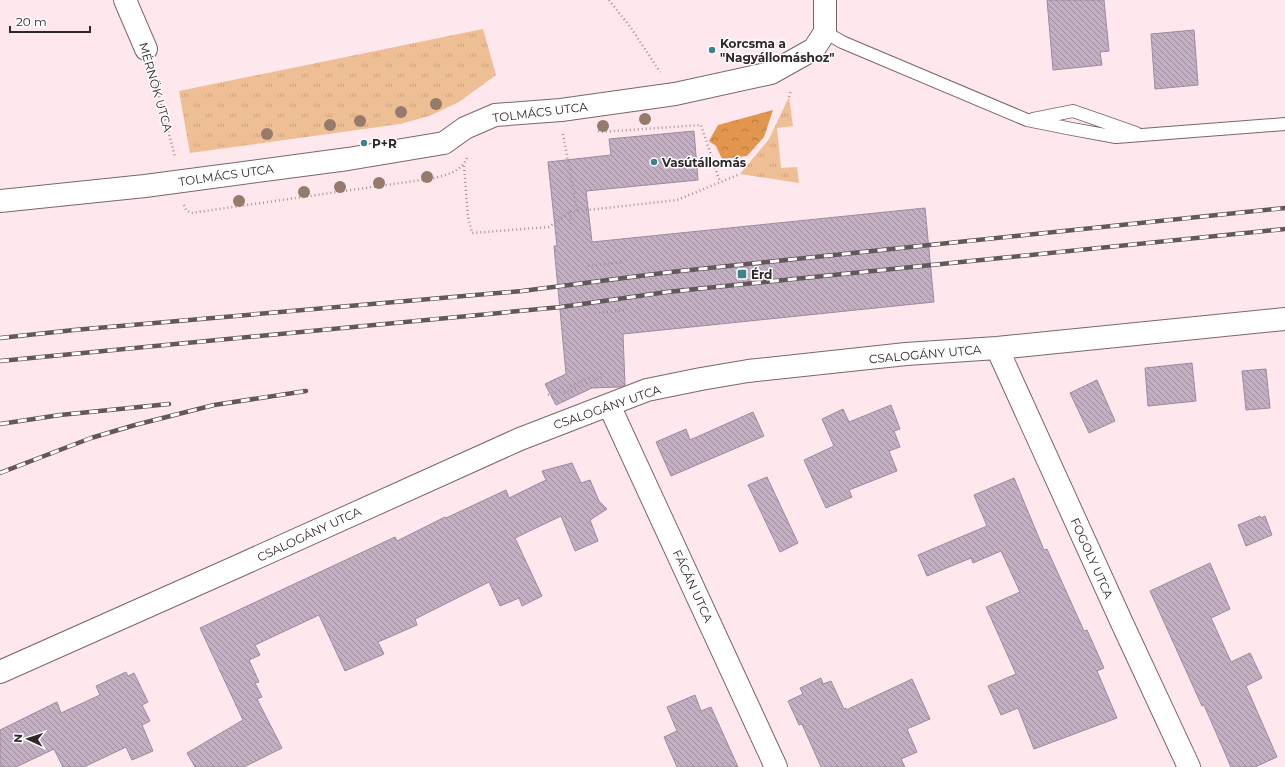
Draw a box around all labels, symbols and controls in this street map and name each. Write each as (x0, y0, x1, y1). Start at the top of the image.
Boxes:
scale bar (10, 8, 90, 34)
text: 20 m (16, 14, 47, 29)
place label: Korcsma a "Nagyállomáshoz" (720, 36, 834, 65)
street label: MÉRNÖK UTCA (136, 40, 176, 134)
marker: Korcsma a "Nagyállomáshoz" (707, 45, 717, 55)
street label: TOLMÁCS UTCA (492, 99, 589, 125)
place label: P+R (372, 136, 397, 151)
marker: P+R (359, 138, 369, 148)
place label: Vasútállomás (661, 155, 747, 170)
marker: Vasútállomás (649, 157, 659, 167)
street label: TOLMÁCS UTCA (177, 161, 275, 189)
place label: Érd (751, 267, 772, 282)
marker: Érd (736, 268, 748, 280)
street label: CSALOGÁNY UTCA (868, 342, 982, 366)
street label: CSALOGÁNY UTCA (551, 381, 663, 432)
street label: CSALOGÁNY UTCA (255, 503, 364, 565)
street label: FOGOLY UTCA (1067, 515, 1117, 601)
street label: FÁCÁN UTCA (670, 547, 717, 625)
north arrow (8, 719, 48, 759)
text: N (11, 734, 25, 743)

